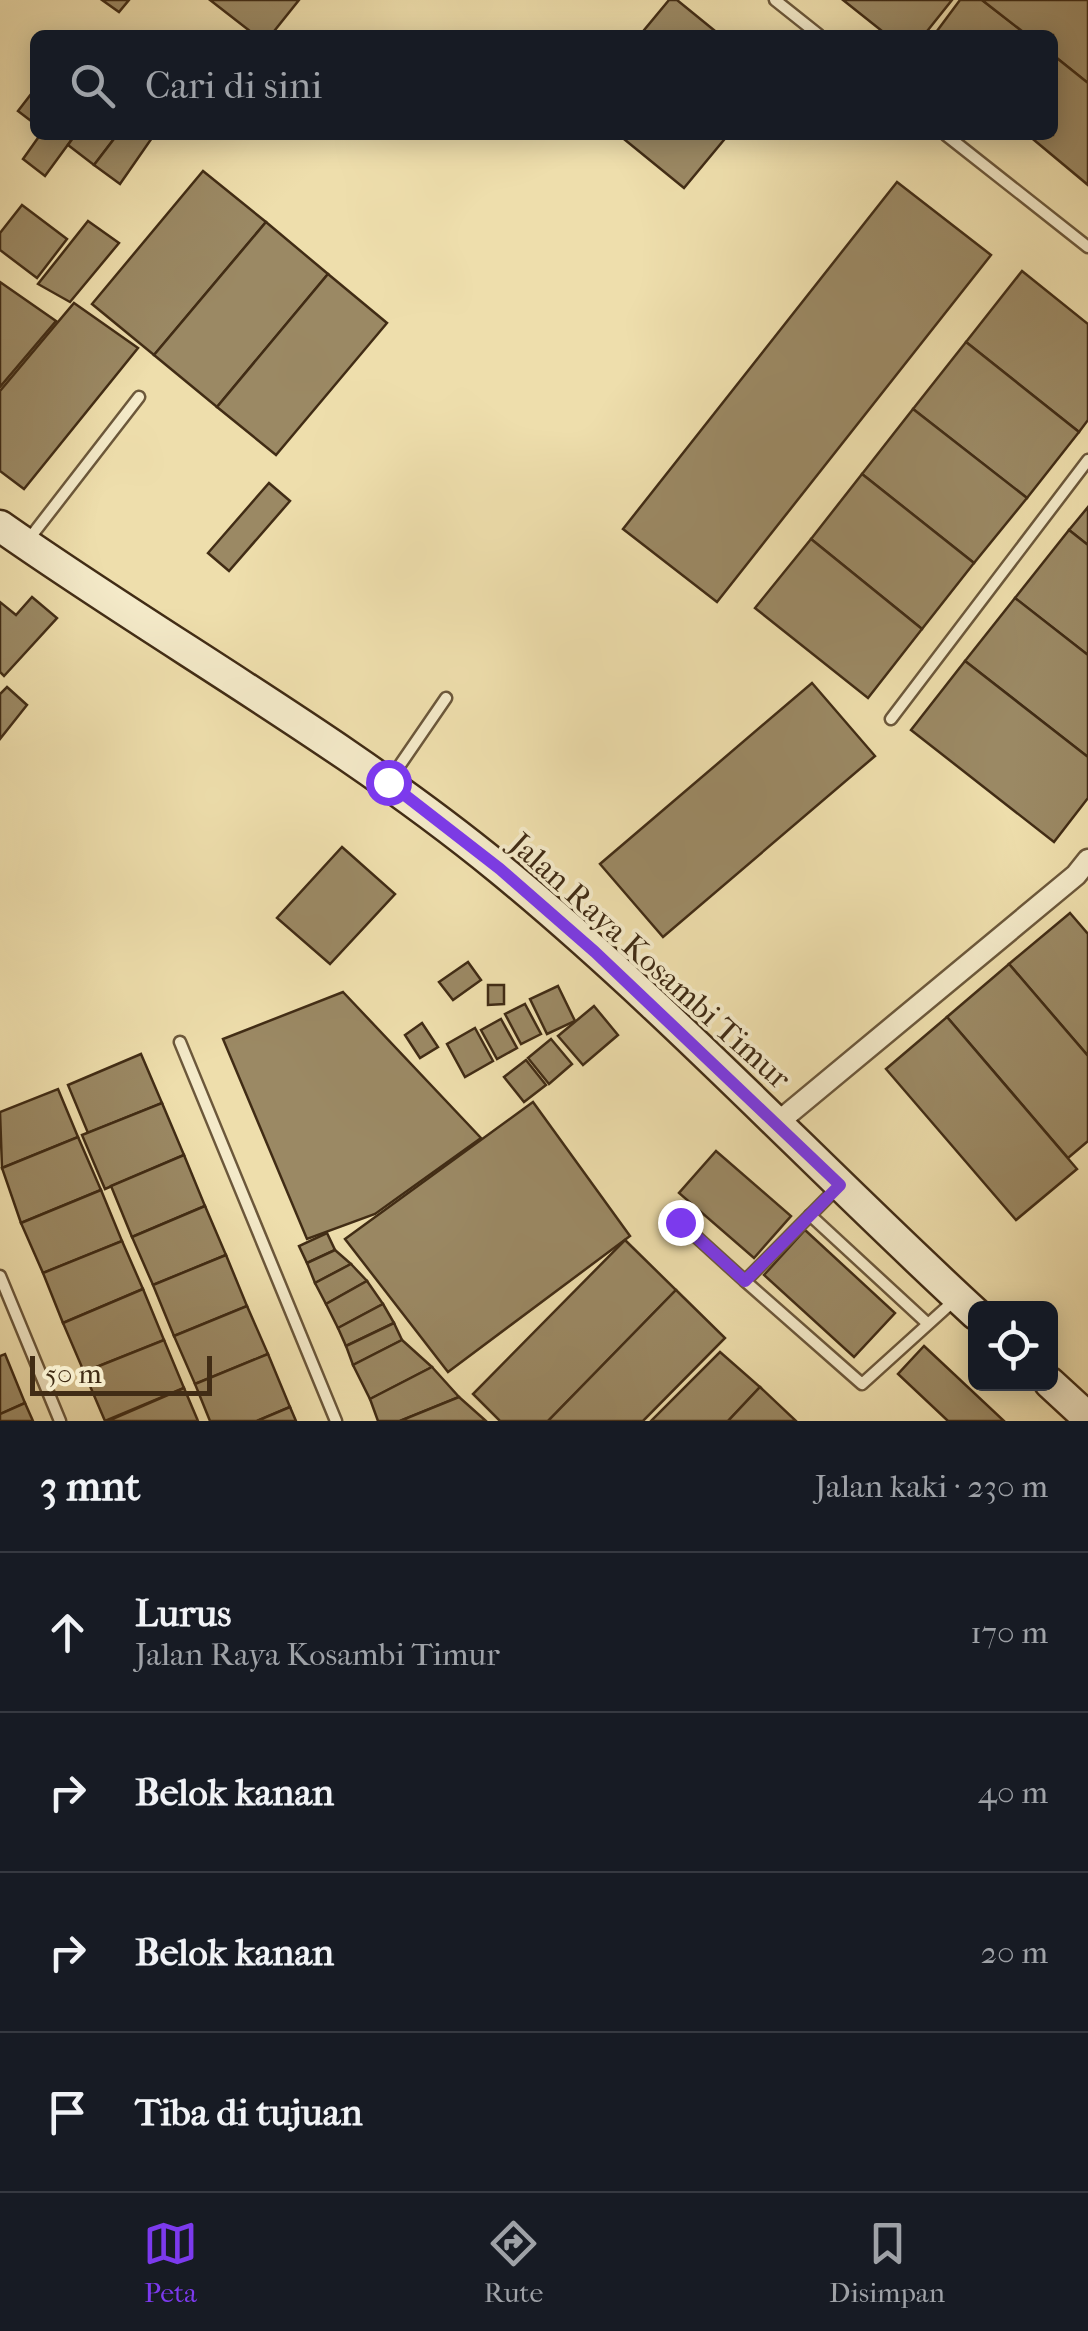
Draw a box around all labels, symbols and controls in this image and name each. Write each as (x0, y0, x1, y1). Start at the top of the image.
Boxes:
search box (30, 30, 1058, 140)
icon: search (65, 58, 120, 113)
text: Cari di sini (145, 63, 322, 108)
route start (366, 760, 412, 806)
street label: Jalan Raya Kosambi Timur (500, 823, 798, 1097)
route end (658, 1200, 704, 1246)
map controls (968, 1301, 1058, 1391)
button: locate (968, 1301, 1058, 1391)
scale bar (30, 1351, 212, 1396)
text: 50 m (45, 1357, 102, 1390)
text: 3 mnt (40, 1462, 140, 1511)
text: Jalan kaki · 230 m (815, 1468, 1048, 1505)
text: Lurus (135, 1591, 231, 1636)
icon: ahead (40, 1605, 95, 1660)
text: 170 m (970, 1614, 1048, 1651)
text: Jalan Raya Kosambi Timur (135, 1636, 500, 1673)
icon: right (40, 1765, 95, 1820)
text: Belok kanan (135, 1770, 334, 1815)
text: 40 m (978, 1774, 1048, 1811)
icon: right (40, 1925, 95, 1980)
text: Belok kanan (135, 1930, 334, 1975)
text: 20 m (980, 1934, 1048, 1971)
icon: arrive (40, 2085, 95, 2140)
text: Tiba di tujuan (135, 2090, 362, 2135)
tab: Peta (143, 2216, 198, 2309)
tab: Rute (484, 2216, 543, 2309)
tab: Disimpan (829, 2216, 945, 2309)

